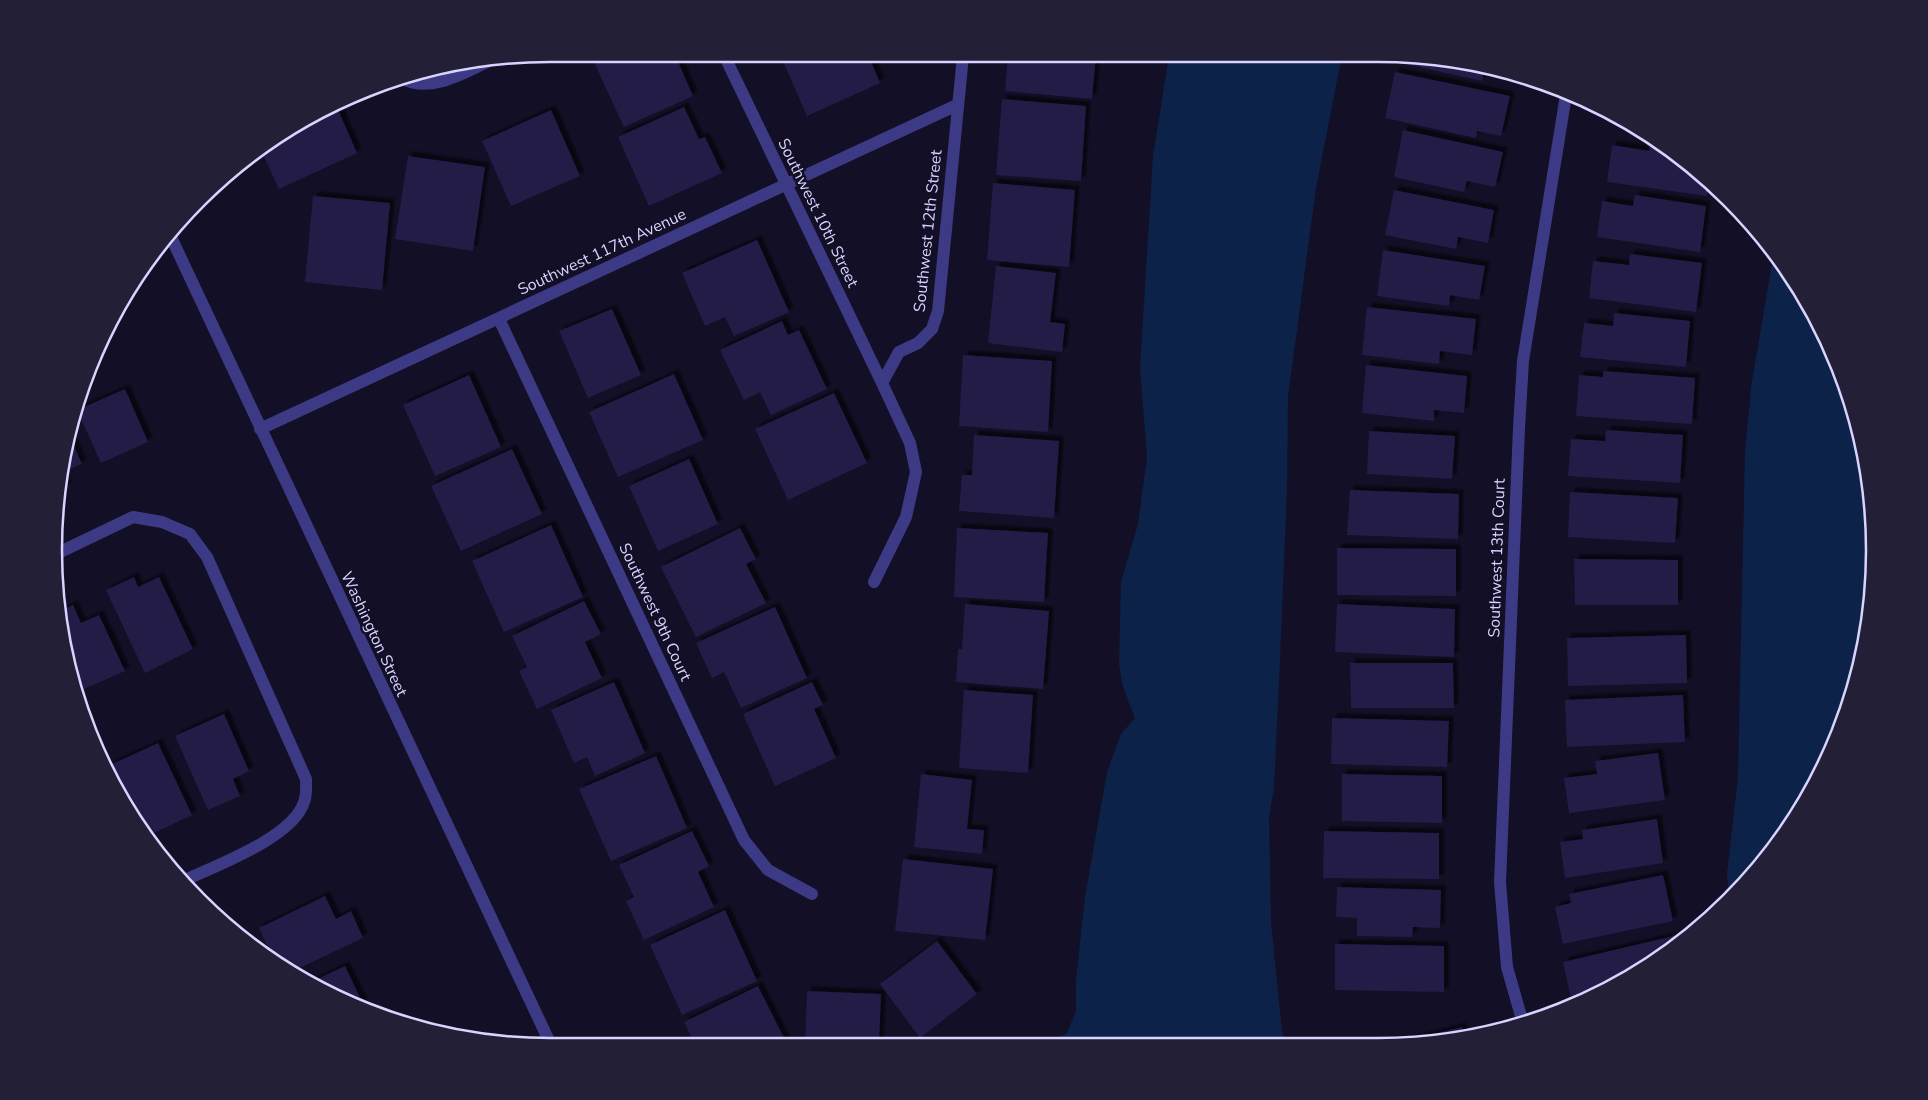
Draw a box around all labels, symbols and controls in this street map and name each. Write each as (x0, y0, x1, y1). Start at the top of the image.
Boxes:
street label: Southwest 10th Street (772, 135, 864, 292)
street label: Southwest 12th Street (909, 148, 948, 313)
street label: Southwest 117th Avenue (514, 203, 690, 301)
street label: Southwest 13th Court (1483, 478, 1511, 638)
street label: Southwest 9th Court (613, 539, 697, 685)
street label: Washington Street (335, 568, 413, 700)

